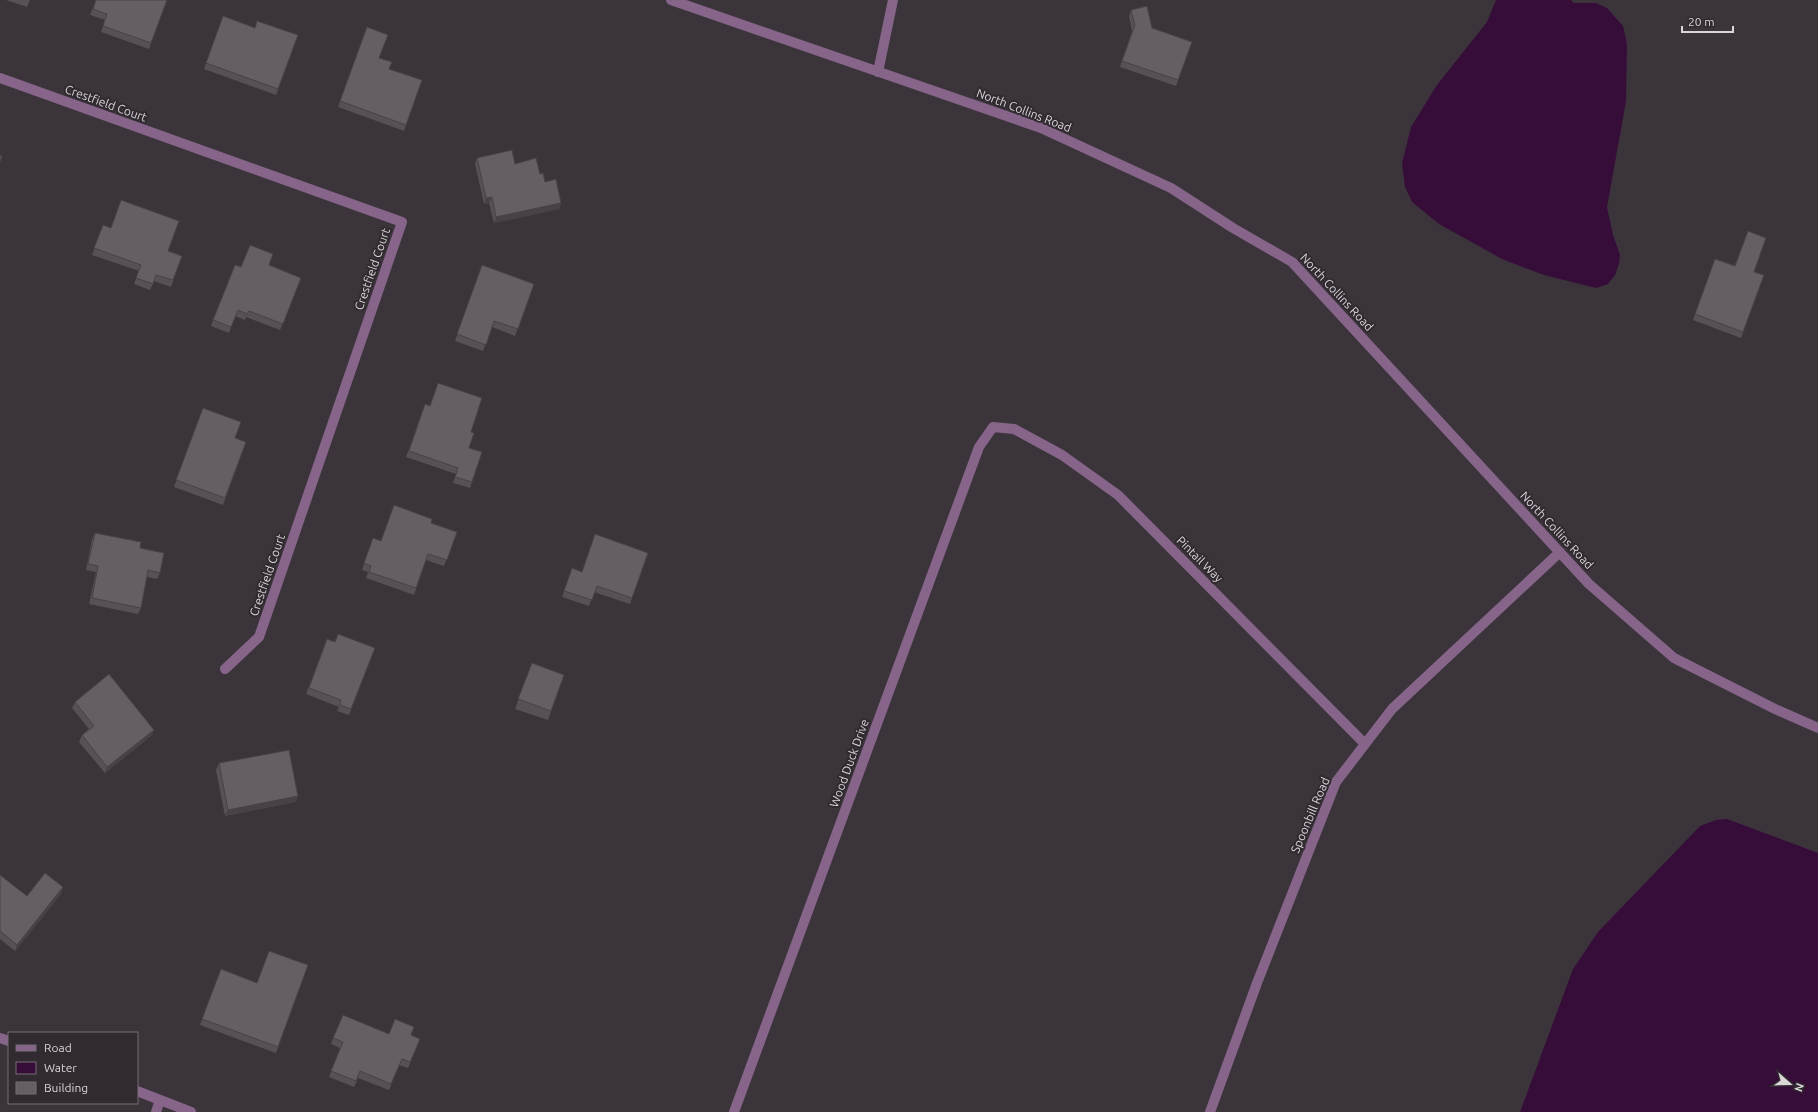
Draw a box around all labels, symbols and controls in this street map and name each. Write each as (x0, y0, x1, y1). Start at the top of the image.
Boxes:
scale bar (1682, 8, 1733, 34)
text: 20 m (1688, 15, 1715, 28)
street label: Crestfield Court (63, 82, 149, 124)
street label: North Collins Road (975, 86, 1073, 134)
street label: Crestfield Court (352, 226, 392, 312)
street label: North Collins Road (1298, 251, 1376, 333)
street label: North Collins Road (1518, 489, 1596, 571)
street label: Crestfield Court (247, 532, 287, 618)
street label: Pintail Way (1174, 533, 1226, 585)
street label: Wood Duck Drive (827, 717, 871, 809)
street label: Spoonbill Road (1288, 775, 1332, 855)
legend (8, 1032, 138, 1104)
text: Road (44, 1041, 72, 1054)
text: Water (44, 1061, 77, 1074)
north arrow (1770, 1064, 1810, 1104)
text: Building (44, 1081, 88, 1094)
text: N (1792, 1082, 1806, 1093)

